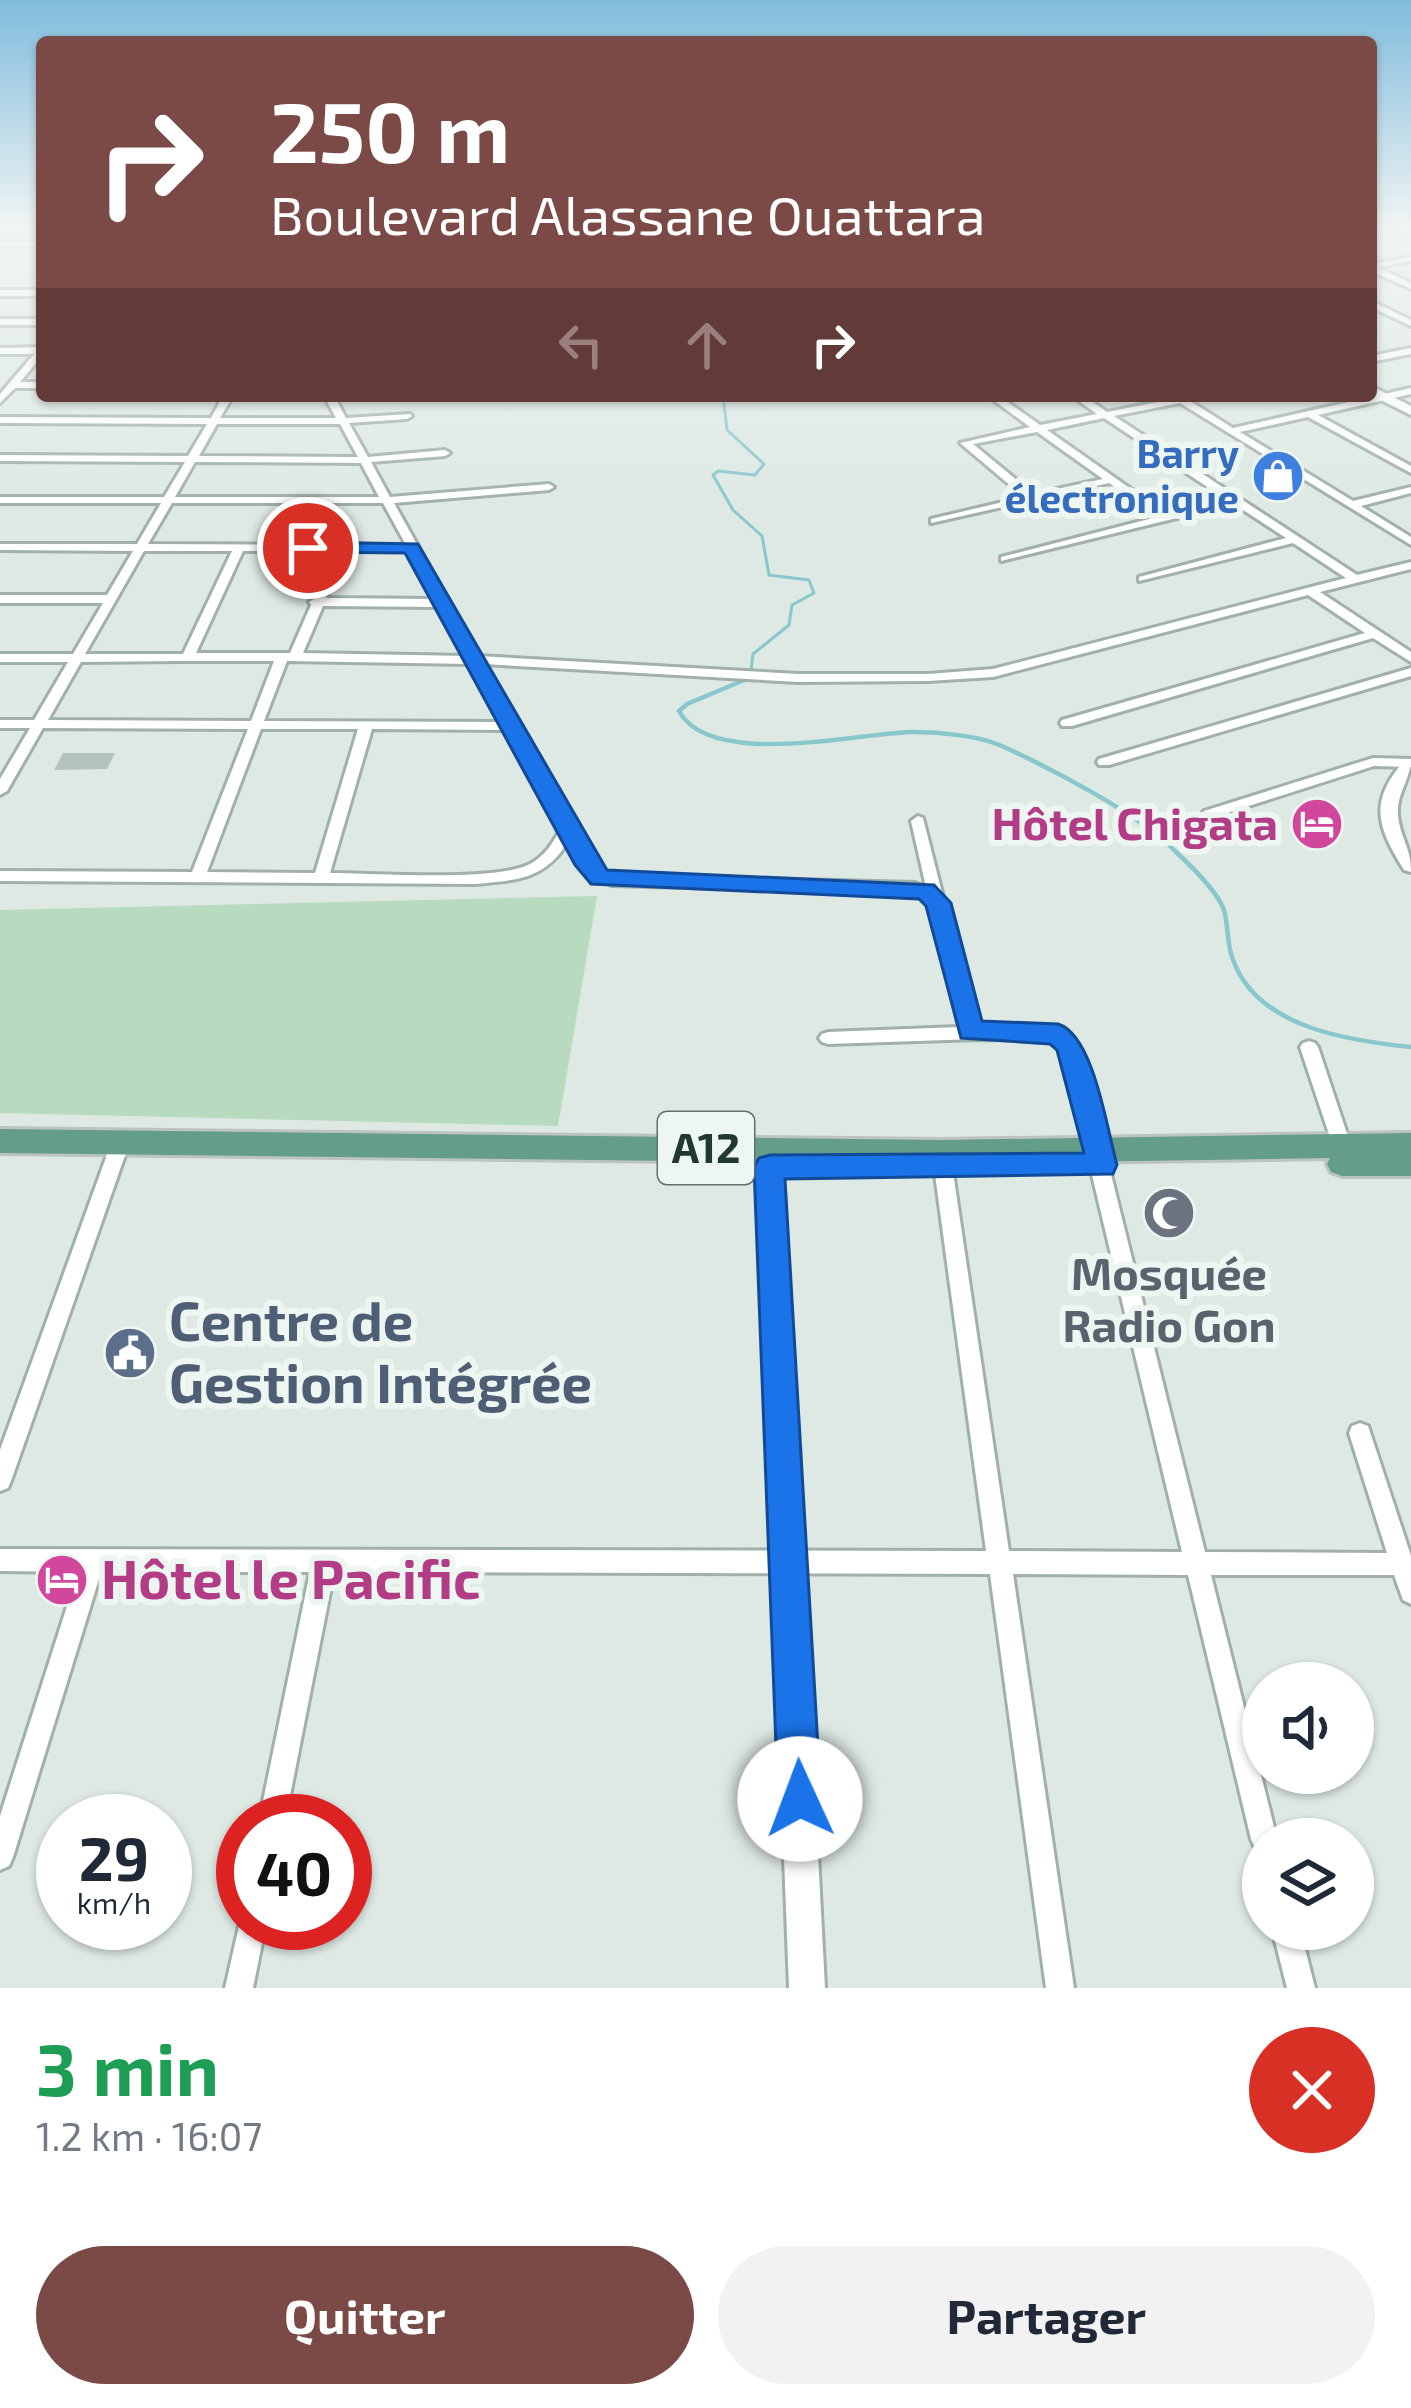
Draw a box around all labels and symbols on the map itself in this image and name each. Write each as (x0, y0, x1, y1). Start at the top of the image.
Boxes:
place label: Barry électronique (1005, 429, 1239, 521)
shop icon: Barry électronique (1250, 448, 1306, 504)
pin (257, 497, 359, 599)
place label: Hôtel Chigata (992, 795, 1278, 849)
hotel icon: Hôtel Chigata (1289, 796, 1345, 852)
road number: A12 (658, 1112, 754, 1184)
mosque icon: Mosquée Radio Gon (1141, 1185, 1197, 1241)
place label: Mosquée Radio Gon (1062, 1245, 1276, 1351)
place label: Centre de Gestion Intégrée (169, 1287, 592, 1414)
public building icon: Centre de Gestion Intégrée (102, 1325, 158, 1381)
place label: Hôtel le Pacific (101, 1545, 480, 1610)
hotel icon: Hôtel le Pacific (34, 1552, 90, 1608)
position arrow (737, 1736, 863, 1862)
speed limit sign: 40 (216, 1794, 372, 1950)

